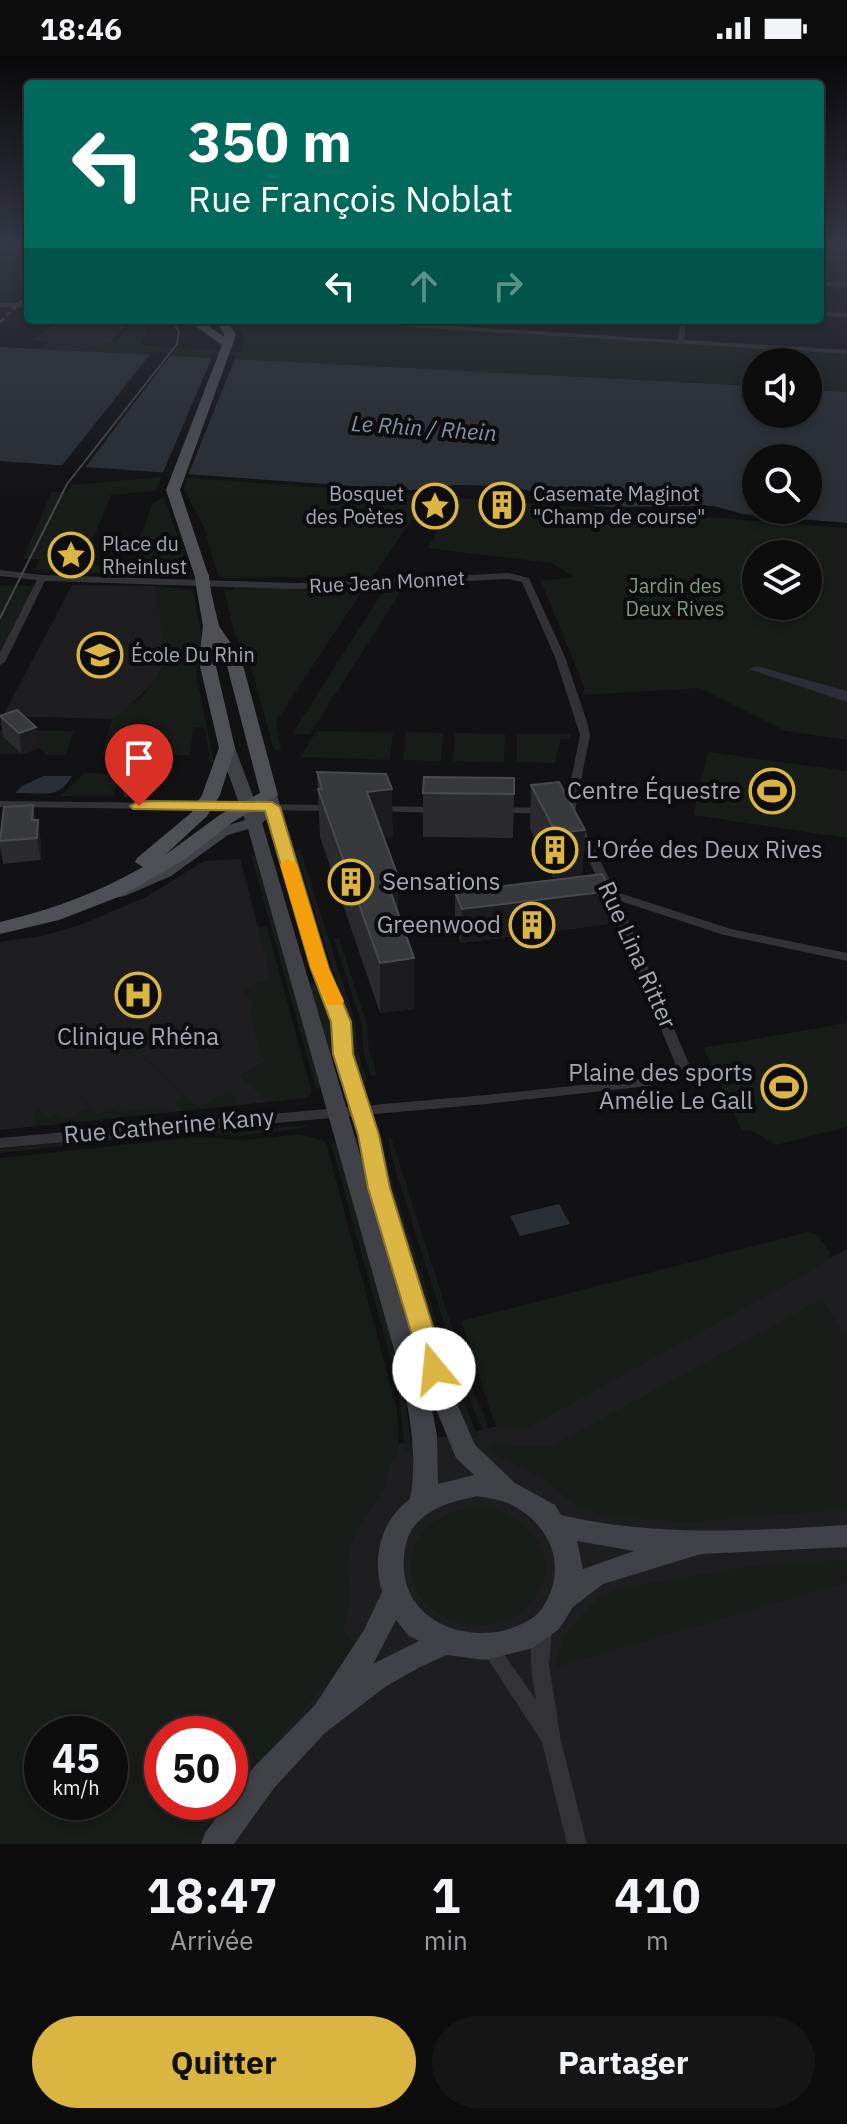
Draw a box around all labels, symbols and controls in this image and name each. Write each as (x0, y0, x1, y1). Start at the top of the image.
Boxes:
text: 18:46 (40, 9, 122, 48)
text: 350 m (188, 105, 352, 177)
icon: left (56, 112, 160, 216)
text: Rue François Noblat (188, 175, 513, 222)
icon: left (318, 264, 362, 308)
icon: ahead (402, 264, 446, 308)
icon: right (486, 264, 530, 308)
map controls (742, 348, 822, 620)
button: sound (742, 348, 822, 428)
water label: Le Rhin / Rhein (350, 408, 498, 447)
button: search (742, 444, 822, 524)
place label: Bosquet des Poètes (305, 480, 404, 530)
place label: Casemate Maginot "Champ de course" (533, 480, 705, 530)
building icon: Casemate Maginot "Champ de course" (478, 481, 526, 529)
place icon: Bosquet des Poètes (411, 482, 459, 530)
place label: Place du Rheinlust (102, 530, 187, 580)
place icon: Place du Rheinlust (47, 531, 95, 579)
button: layers (742, 540, 822, 620)
street label: Rue Jean Monnet (308, 564, 466, 599)
park label: Jardin des Deux Rives (626, 572, 724, 622)
school or university icon: École Du Rhin (76, 631, 124, 679)
place label: École Du Rhin (131, 641, 255, 668)
pin (105, 724, 173, 806)
icon: arrive (117, 736, 161, 780)
sports icon: Centre Équestre (748, 767, 796, 815)
place label: Centre Équestre (567, 774, 741, 806)
building icon: L'Orée des Deux Rives (531, 826, 579, 874)
place label: L'Orée des Deux Rives (586, 833, 823, 865)
building icon: Sensations (327, 858, 375, 906)
place label: Sensations (382, 865, 500, 897)
street label: Rue Lina Ritter (591, 876, 685, 1033)
building icon: Greenwood (508, 901, 556, 949)
place label: Greenwood (377, 908, 501, 940)
hospital icon: Clinique Rhéna (114, 971, 162, 1019)
place label: Clinique Rhéna (57, 1020, 219, 1052)
place label: Plaine des sports Amélie Le Gall (568, 1056, 753, 1116)
sports icon: Plaine des sports Amélie Le Gall (760, 1063, 808, 1111)
street label: Rue Catherine Kany (62, 1100, 276, 1150)
position arrow (392, 1327, 476, 1411)
speed limit sign: 50 (144, 1716, 248, 1820)
text: 45 (52, 1732, 100, 1784)
text: km/h (52, 1774, 100, 1801)
text: 18:47 (146, 1864, 277, 1926)
text: 1 (431, 1864, 460, 1926)
text: 410 (614, 1864, 701, 1926)
text: Arrivée (170, 1923, 254, 1957)
text: min (424, 1923, 468, 1957)
text: m (646, 1923, 669, 1957)
button: Quitter (32, 2016, 416, 2108)
button: Partager (432, 2016, 815, 2108)

